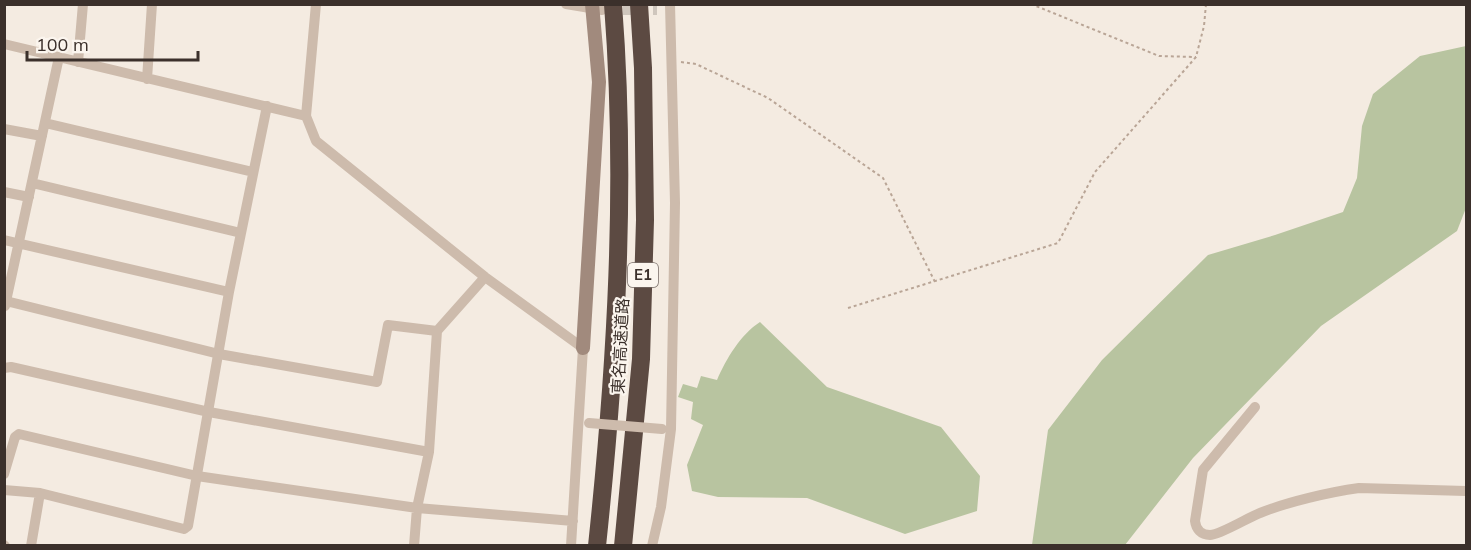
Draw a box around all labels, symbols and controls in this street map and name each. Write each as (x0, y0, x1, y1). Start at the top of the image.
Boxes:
scale bar (27, 24, 198, 62)
text: 100 m (36, 33, 89, 56)
road number: E1 (628, 263, 658, 287)
street label: 東名高速道路 (608, 298, 632, 394)

